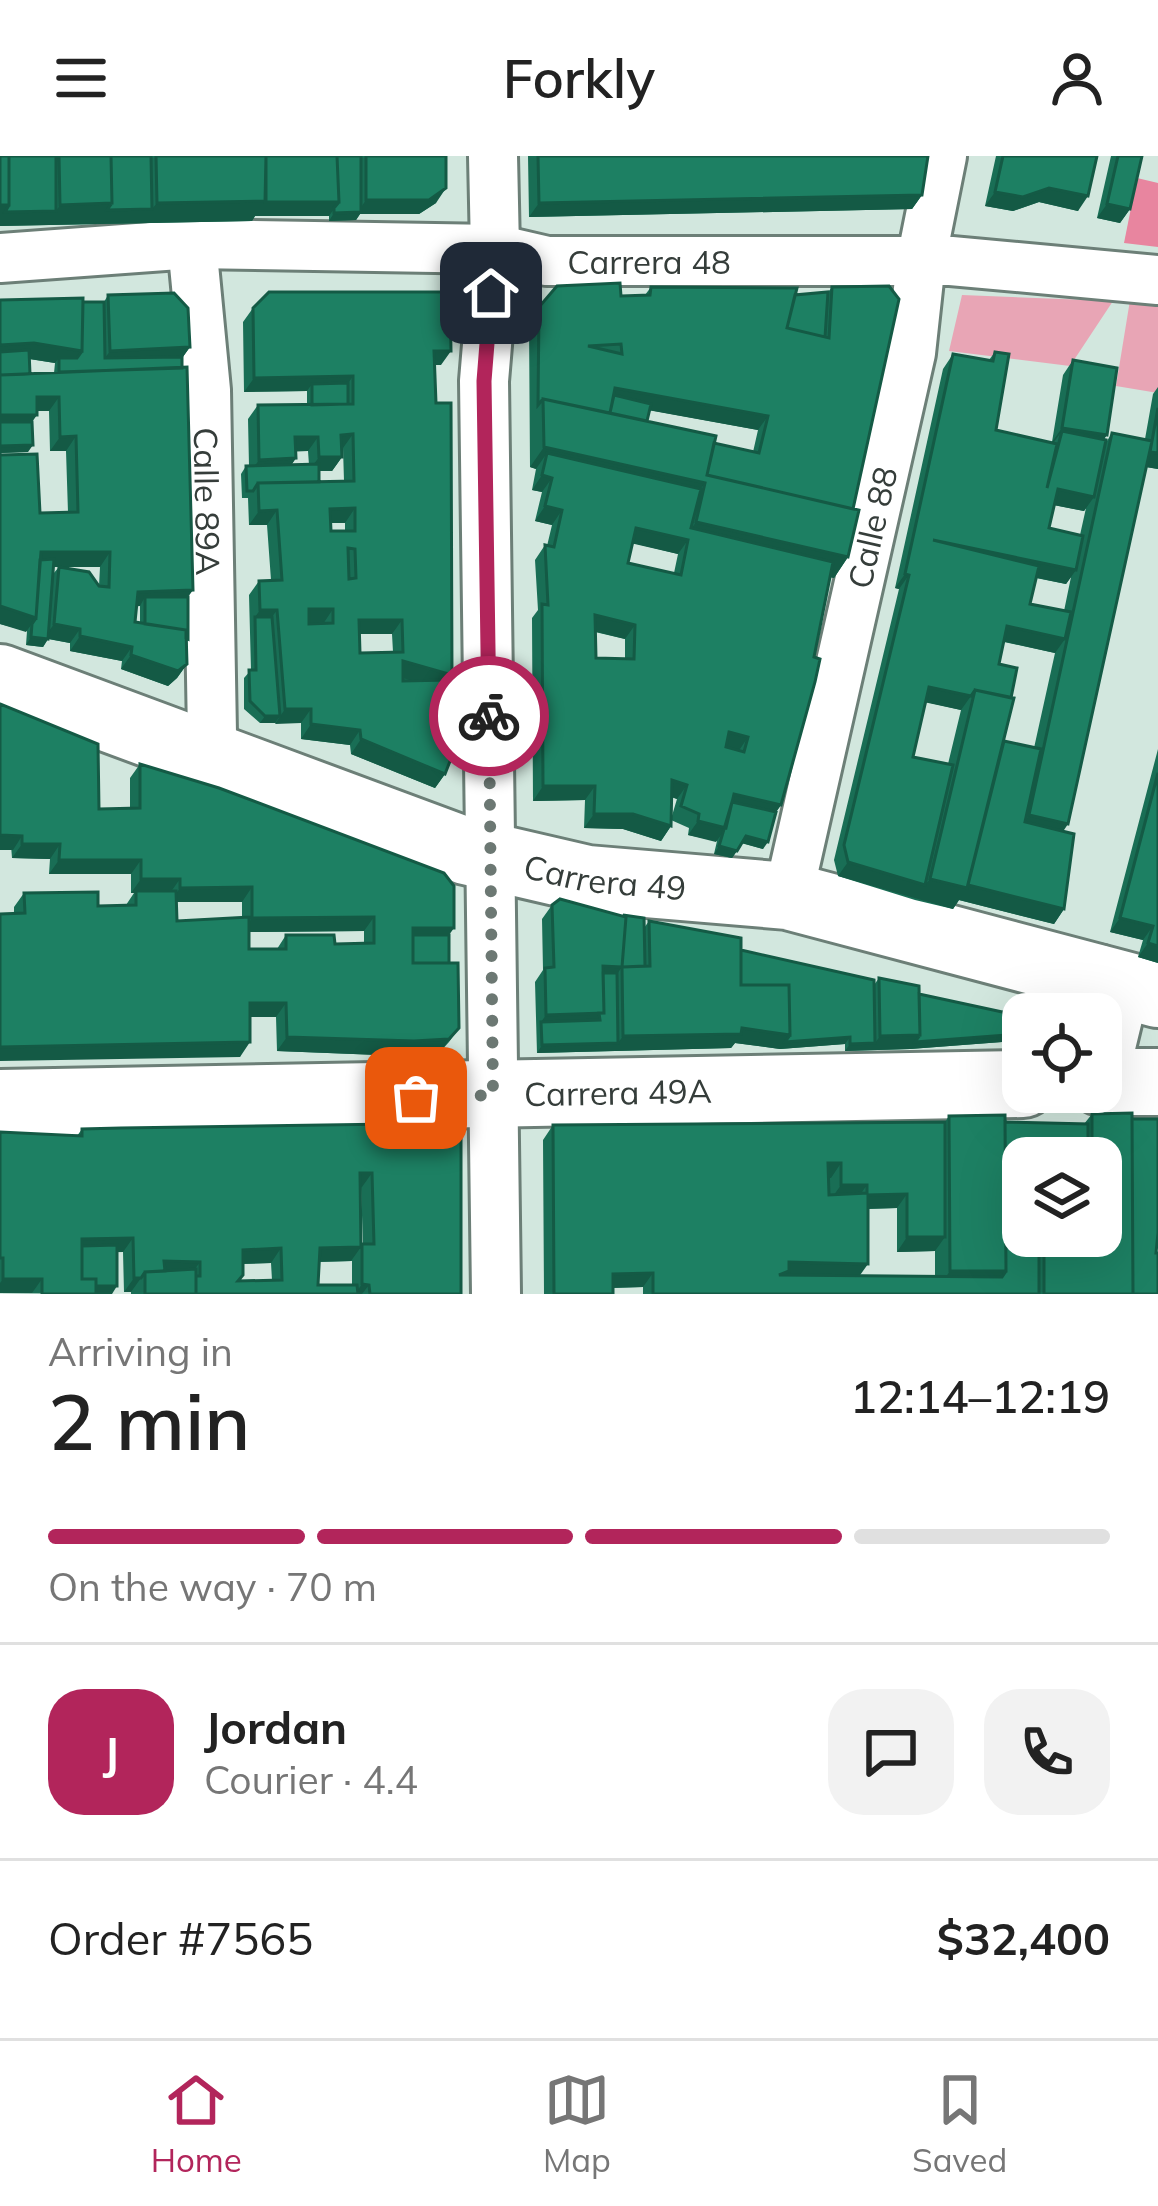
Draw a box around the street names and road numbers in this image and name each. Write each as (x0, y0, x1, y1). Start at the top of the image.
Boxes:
street label: Carrera 48 (567, 241, 731, 282)
street label: Calle 89A (186, 427, 230, 576)
street label: Calle 88 (838, 462, 905, 592)
street label: Carrera 49 (520, 845, 688, 908)
street label: Carrera 49A (524, 1069, 712, 1114)

